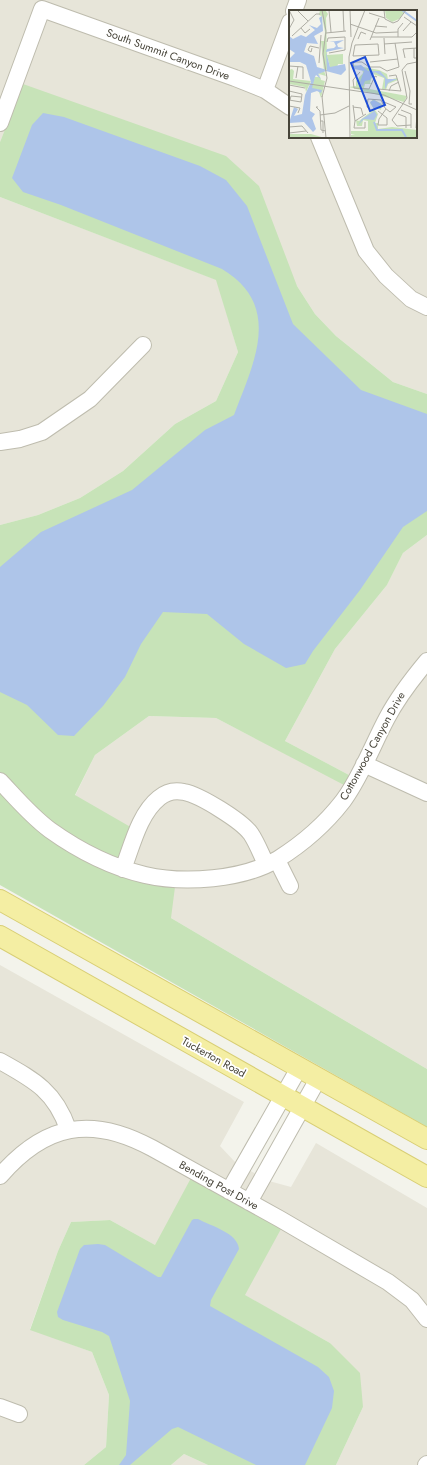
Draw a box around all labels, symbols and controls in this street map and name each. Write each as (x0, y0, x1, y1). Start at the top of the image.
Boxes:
inset map (289, 10, 417, 138)
street label: South Summit Canyon Drive (104, 24, 232, 84)
street label: Cottonwood Canyon Drive (335, 688, 409, 803)
street label: Tuckerton Road (179, 1033, 249, 1081)
street label: Bending Post Drive (176, 1157, 262, 1214)

